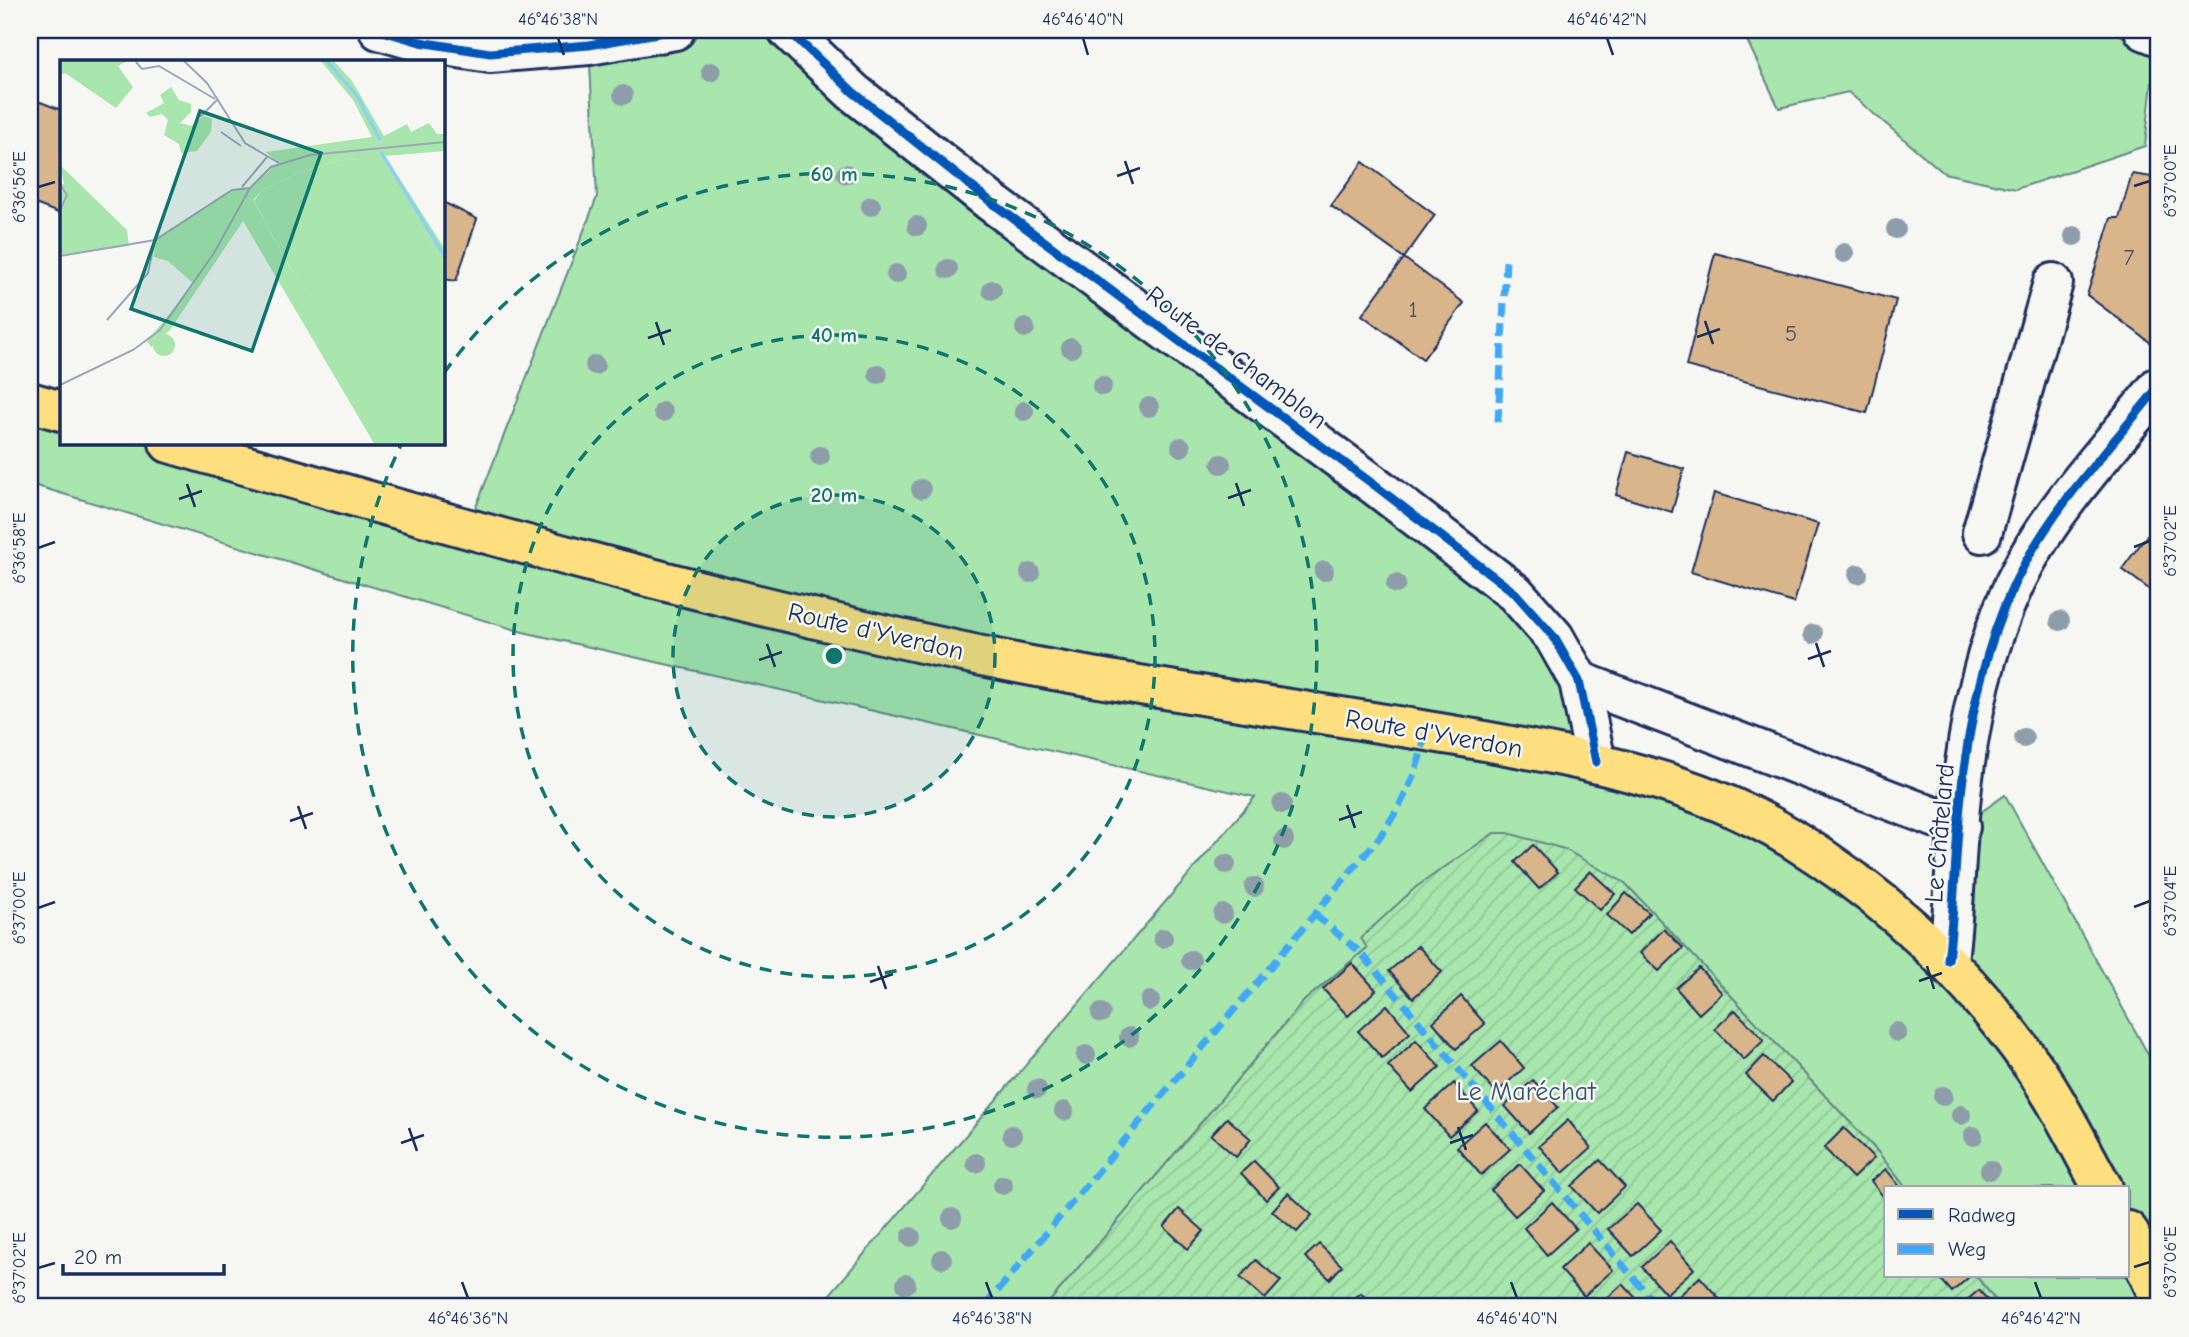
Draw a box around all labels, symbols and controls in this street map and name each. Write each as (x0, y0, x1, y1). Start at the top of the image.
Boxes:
text: 46°46'38"N (518, 9, 598, 30)
text: 46°46'40"N (1042, 9, 1124, 30)
text: 46°46'42"N (1567, 9, 1647, 30)
inset map (60, 60, 444, 444)
text: 6°37'00"E (2160, 144, 2181, 218)
text: 6°36'56"E (9, 151, 30, 223)
text: 60 m (810, 162, 858, 186)
house number: 7 (2124, 244, 2135, 271)
street label: Route de Chamblon (1140, 280, 1333, 436)
house number: 1 (1408, 296, 1418, 323)
house number: 5 (1785, 320, 1797, 347)
text: 40 m (811, 323, 857, 347)
text: 20 m (811, 483, 857, 507)
text: 6°37'02"E (2160, 505, 2181, 577)
text: 6°36'58"E (9, 512, 30, 584)
street label: Route d'Yverdon (785, 597, 967, 667)
centre of rings (822, 644, 846, 668)
street label: Route d'Yverdon (1343, 704, 1525, 764)
street label: Le Châtelard (1919, 762, 1961, 904)
text: 6°37'04"E (2160, 865, 2181, 936)
text: 6°37'00"E (9, 871, 30, 945)
park label: Le Maréchat (1456, 1077, 1597, 1107)
legend (1884, 1186, 2130, 1278)
text: Radweg (1948, 1203, 2016, 1227)
text: 6°37'06"E (2160, 1226, 2181, 1298)
text: 6°37'02"E (9, 1232, 30, 1304)
scale bar (63, 1232, 224, 1276)
text: Weg (1948, 1237, 1986, 1261)
text: 20 m (74, 1245, 122, 1269)
text: 46°46'36"N (428, 1308, 508, 1329)
text: 46°46'38"N (952, 1308, 1032, 1329)
text: 46°46'40"N (1476, 1308, 1558, 1329)
text: 46°46'42"N (2001, 1308, 2081, 1329)

